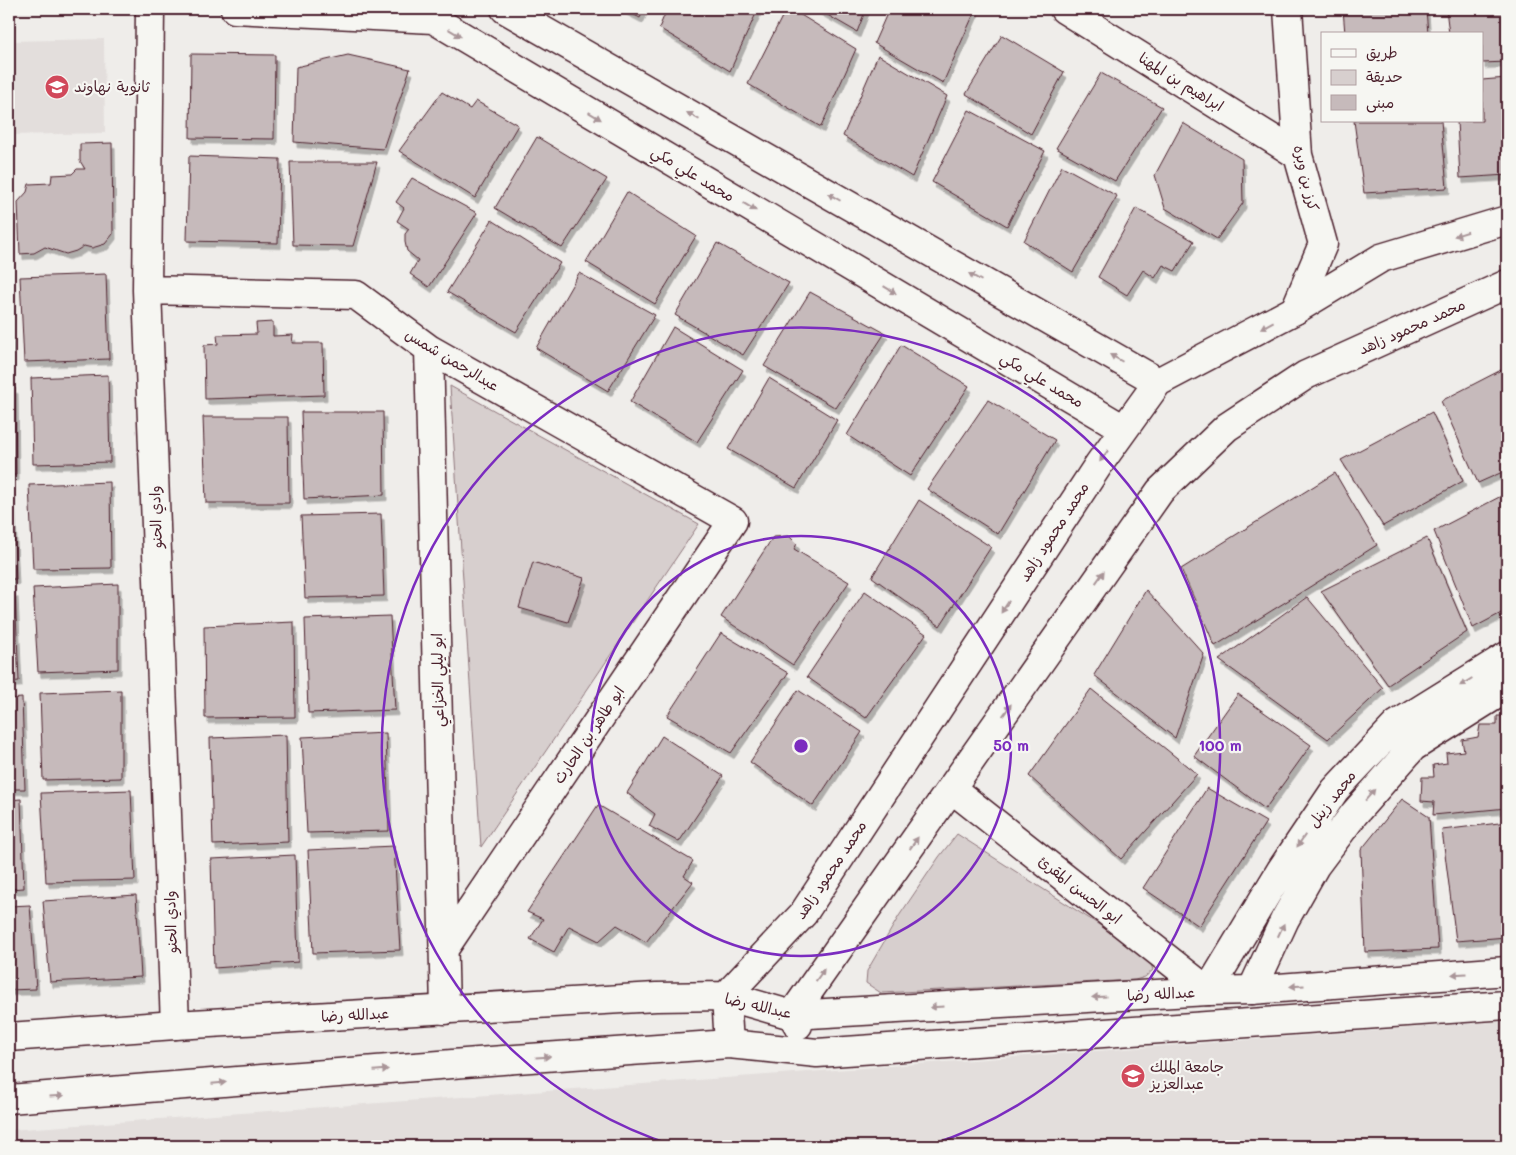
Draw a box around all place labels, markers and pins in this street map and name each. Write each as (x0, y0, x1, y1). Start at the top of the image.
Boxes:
school or university icon: ثانوية نهاوند (44, 74, 70, 100)
place label: ثانوية نهاوند (74, 76, 150, 96)
centre of rings (792, 737, 810, 755)
place label: جامعة الملك عبدالعزيز (1148, 1056, 1224, 1093)
school or university icon: جامعة الملك عبدالعزيز (1120, 1063, 1146, 1089)

